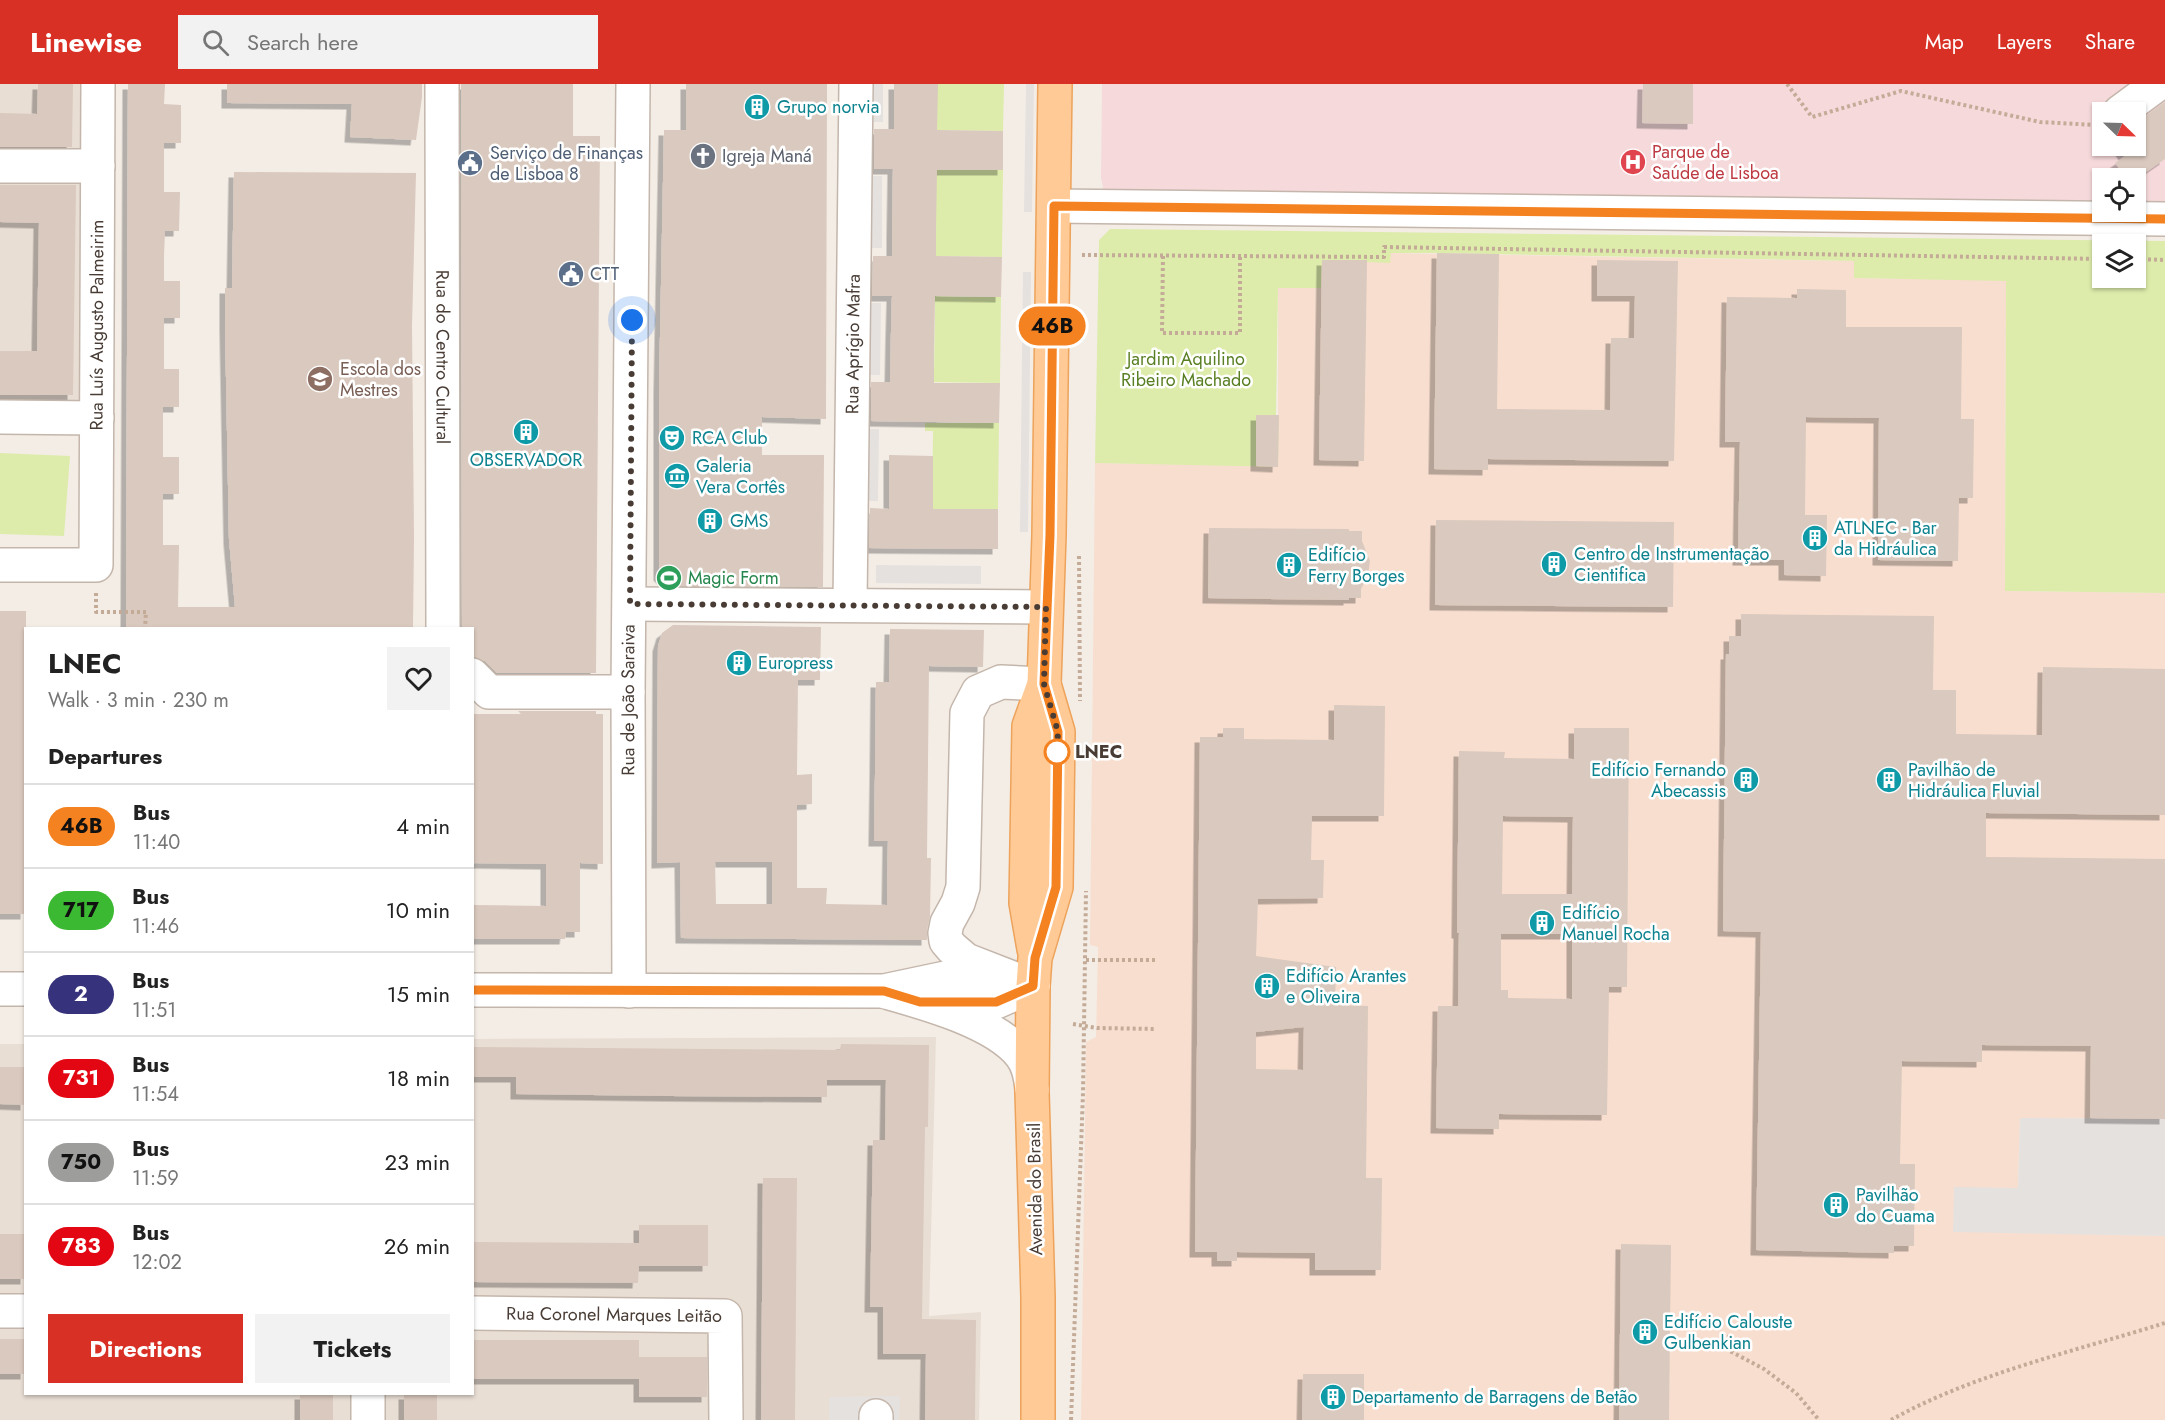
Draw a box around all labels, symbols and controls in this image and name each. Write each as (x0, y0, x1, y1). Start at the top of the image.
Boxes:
search box (178, 15, 598, 69)
text: Linewise (30, 22, 142, 63)
icon: search (199, 26, 232, 59)
text: Search here (247, 26, 358, 58)
text: Map (1925, 27, 1964, 57)
text: Layers (1997, 27, 2052, 57)
text: Share (2085, 27, 2135, 57)
building icon: Grupo norvia (742, 92, 772, 122)
place label: Grupo norvia (777, 94, 879, 120)
north arrow (2092, 102, 2146, 156)
map controls (2092, 102, 2146, 288)
place label: Parque de Saúde de Lisboa (1652, 139, 1779, 186)
place label: Serviço de Finanças de Lisboa 8 (490, 140, 643, 187)
church icon: Igreja Maná (688, 141, 718, 171)
place label: Igreja Maná (722, 143, 812, 169)
hospital icon: Parque de Saúde de Lisboa (1618, 147, 1648, 177)
public building icon: Serviço de Finanças de Lisboa 8 (455, 148, 485, 178)
button: locate (2092, 168, 2146, 222)
street label: Rua Luís Augusto Palmeirim (84, 220, 110, 430)
button: layers (2092, 234, 2146, 288)
public building icon: CTT (556, 259, 586, 289)
place label: CTT (590, 261, 620, 287)
street label: Rua do Centro Cultural (429, 270, 456, 444)
street label: Rua Aprígio Mafra (839, 274, 867, 414)
your location (617, 305, 647, 335)
line badge: 46B (1018, 306, 1086, 346)
text: 46B (1031, 311, 1073, 341)
park label: Jardim Aquilino Ribeiro Machado (1121, 346, 1251, 393)
place label: Escola dos Mestres (340, 356, 421, 403)
school or university icon: Escola dos Mestres (305, 364, 335, 394)
building icon: OBSERVADOR (511, 417, 541, 447)
theatre icon: RCA Club (657, 423, 687, 453)
place label: RCA Club (692, 425, 768, 451)
place label: OBSERVADOR (470, 447, 582, 473)
place label: Galeria Vera Cortês (696, 453, 785, 500)
museum icon: Galeria Vera Cortês (662, 461, 692, 491)
building icon: GMS (695, 506, 725, 536)
place label: GMS (730, 508, 769, 534)
place label: ATLNEC - Bar da Hidráulica (1834, 515, 1938, 562)
building icon: ATLNEC - Bar da Hidráulica (1800, 523, 1830, 553)
place label: Centro de Instrumentação Cientifica (1574, 541, 1770, 588)
place label: Edifício Ferry Borges (1308, 542, 1405, 589)
building icon: Centro de Instrumentação Cientifica (1539, 549, 1569, 579)
building icon: Edifício Ferry Borges (1274, 550, 1304, 580)
sports icon: Magic Form (654, 563, 684, 593)
place label: Magic Form (688, 565, 779, 591)
street label: Rua de João Saraiva (615, 624, 642, 776)
text: LNEC (48, 643, 122, 684)
button: heart (387, 647, 450, 710)
building icon: Europress (724, 648, 754, 678)
place label: Europress (758, 650, 833, 676)
text: Walk · 3 min · 230 m (48, 686, 229, 715)
marker: LNEC (1044, 739, 1070, 765)
place label: LNEC (1075, 739, 1122, 765)
text: Departures (48, 740, 162, 772)
place label: Edifício Fernando Abecassis (1591, 757, 1726, 804)
place label: Pavilhão de Hidráulica Fluvial (1908, 757, 2040, 804)
building icon: Edifício Fernando Abecassis (1731, 765, 1761, 795)
building icon: Pavilhão de Hidráulica Fluvial (1874, 765, 1904, 795)
text: Bus (133, 796, 170, 828)
text: 4 min (396, 810, 450, 842)
text: 46B (60, 811, 103, 841)
text: 11:40 (133, 828, 180, 857)
text: Bus (132, 880, 169, 912)
text: 10 min (386, 894, 450, 926)
text: 717 (63, 895, 99, 925)
place label: Edifício Manuel Rocha (1562, 900, 1670, 947)
building icon: Edifício Manuel Rocha (1527, 908, 1557, 938)
text: 11:46 (132, 912, 179, 941)
place label: Edifício Arantes e Oliveira (1286, 963, 1406, 1010)
text: Bus (132, 964, 169, 996)
building icon: Edifício Arantes e Oliveira (1252, 971, 1282, 1001)
text: 15 min (387, 978, 450, 1010)
text: 2 (74, 979, 88, 1009)
text: 11:51 (132, 996, 176, 1025)
text: Bus (132, 1048, 169, 1080)
text: 18 min (387, 1062, 450, 1094)
text: 731 (63, 1063, 99, 1093)
text: 11:54 (132, 1080, 179, 1109)
street label: Avenida do Brasil (1021, 1122, 1049, 1256)
text: Bus (132, 1132, 169, 1164)
text: 23 min (384, 1146, 450, 1178)
text: 750 (61, 1147, 101, 1177)
text: 11:59 (132, 1164, 179, 1193)
place label: Pavilhão do Cuama (1856, 1182, 1935, 1229)
building icon: Pavilhão do Cuama (1821, 1190, 1851, 1220)
text: Bus (132, 1216, 169, 1248)
text: 26 min (384, 1230, 450, 1262)
text: 783 (62, 1231, 100, 1261)
text: 12:02 (132, 1248, 182, 1277)
street label: Rua Coronel Marques Leitão (506, 1300, 722, 1329)
place label: Edifício Calouste Gulbenkian (1664, 1309, 1792, 1356)
button: Directions (48, 1314, 243, 1383)
button: Tickets (255, 1314, 450, 1383)
building icon: Edifício Calouste Gulbenkian (1630, 1317, 1660, 1347)
building icon: Departamento de Barragens de Betão (1318, 1382, 1348, 1412)
place label: Departamento de Barragens de Betão (1352, 1384, 1637, 1410)

